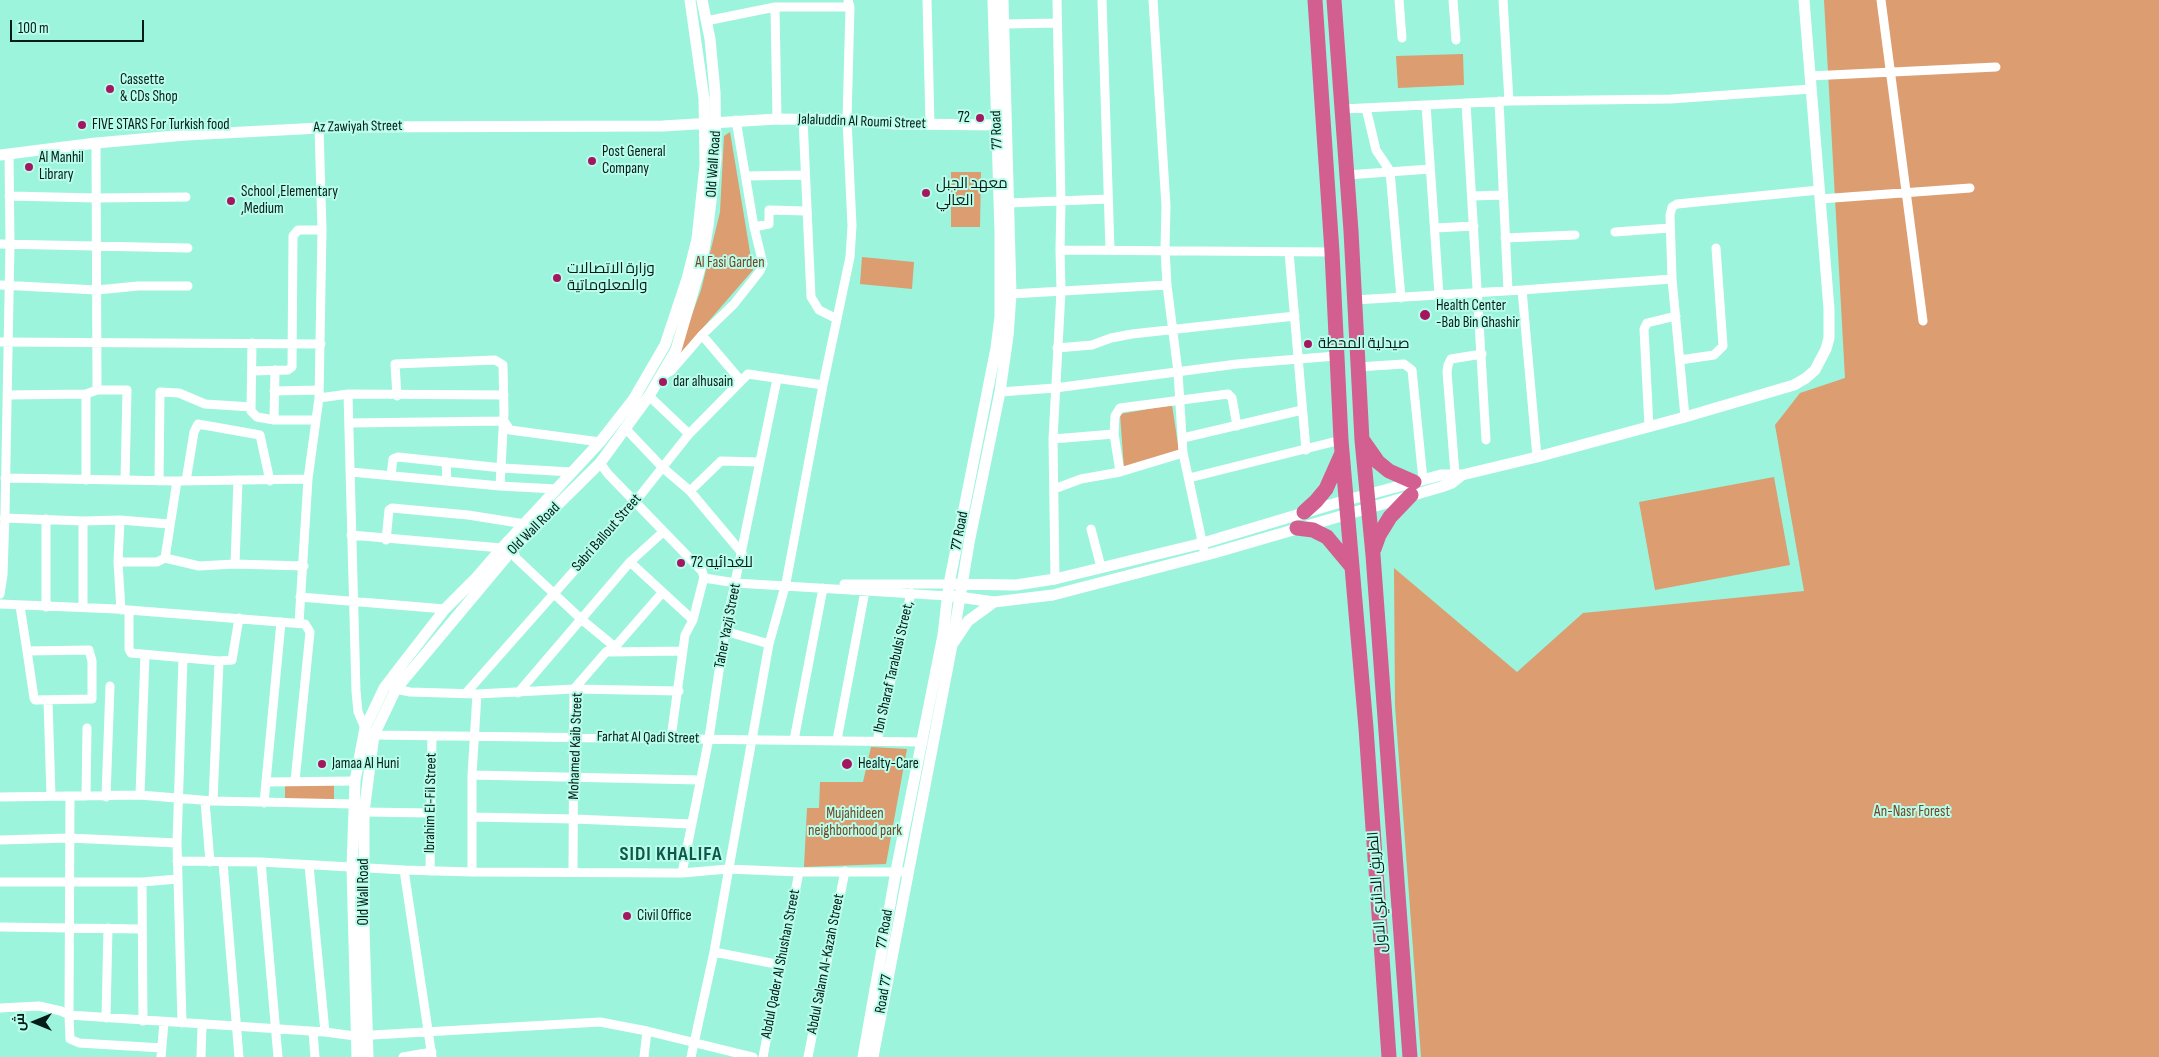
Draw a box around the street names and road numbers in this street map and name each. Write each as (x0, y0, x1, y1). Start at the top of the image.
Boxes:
street label: 77 Road (987, 110, 1007, 150)
street label: Jalaluddin Al Roumi Street (798, 111, 926, 133)
street label: Az Zawiyah Street (313, 117, 403, 137)
street label: Old Wall Road (703, 130, 725, 198)
street label: Sabri Ballout Street (568, 490, 646, 576)
street label: Old Wall Road (504, 499, 564, 559)
street label: 77 Road (947, 510, 973, 552)
street label: Taher Yazji Street (711, 582, 745, 670)
street label: Ibn Sharaf Tarabulsi Street, (870, 599, 918, 735)
street label: Mohamed Kaib Street (565, 692, 587, 800)
street label: Farhat Al Qadi Street (597, 728, 699, 748)
street label: Ibrahim El-Fil Street (421, 753, 441, 853)
street label: الطريق الدائري الاول (1365, 831, 1391, 953)
street label: Old Wall Road (355, 859, 373, 925)
street label: Abdul Qader Al Shushan Street (758, 888, 804, 1040)
street label: Abdul Salam Al-Kazah Street (804, 892, 848, 1036)
street label: 77 Road (873, 908, 897, 950)
street label: Road 77 (872, 973, 896, 1015)

